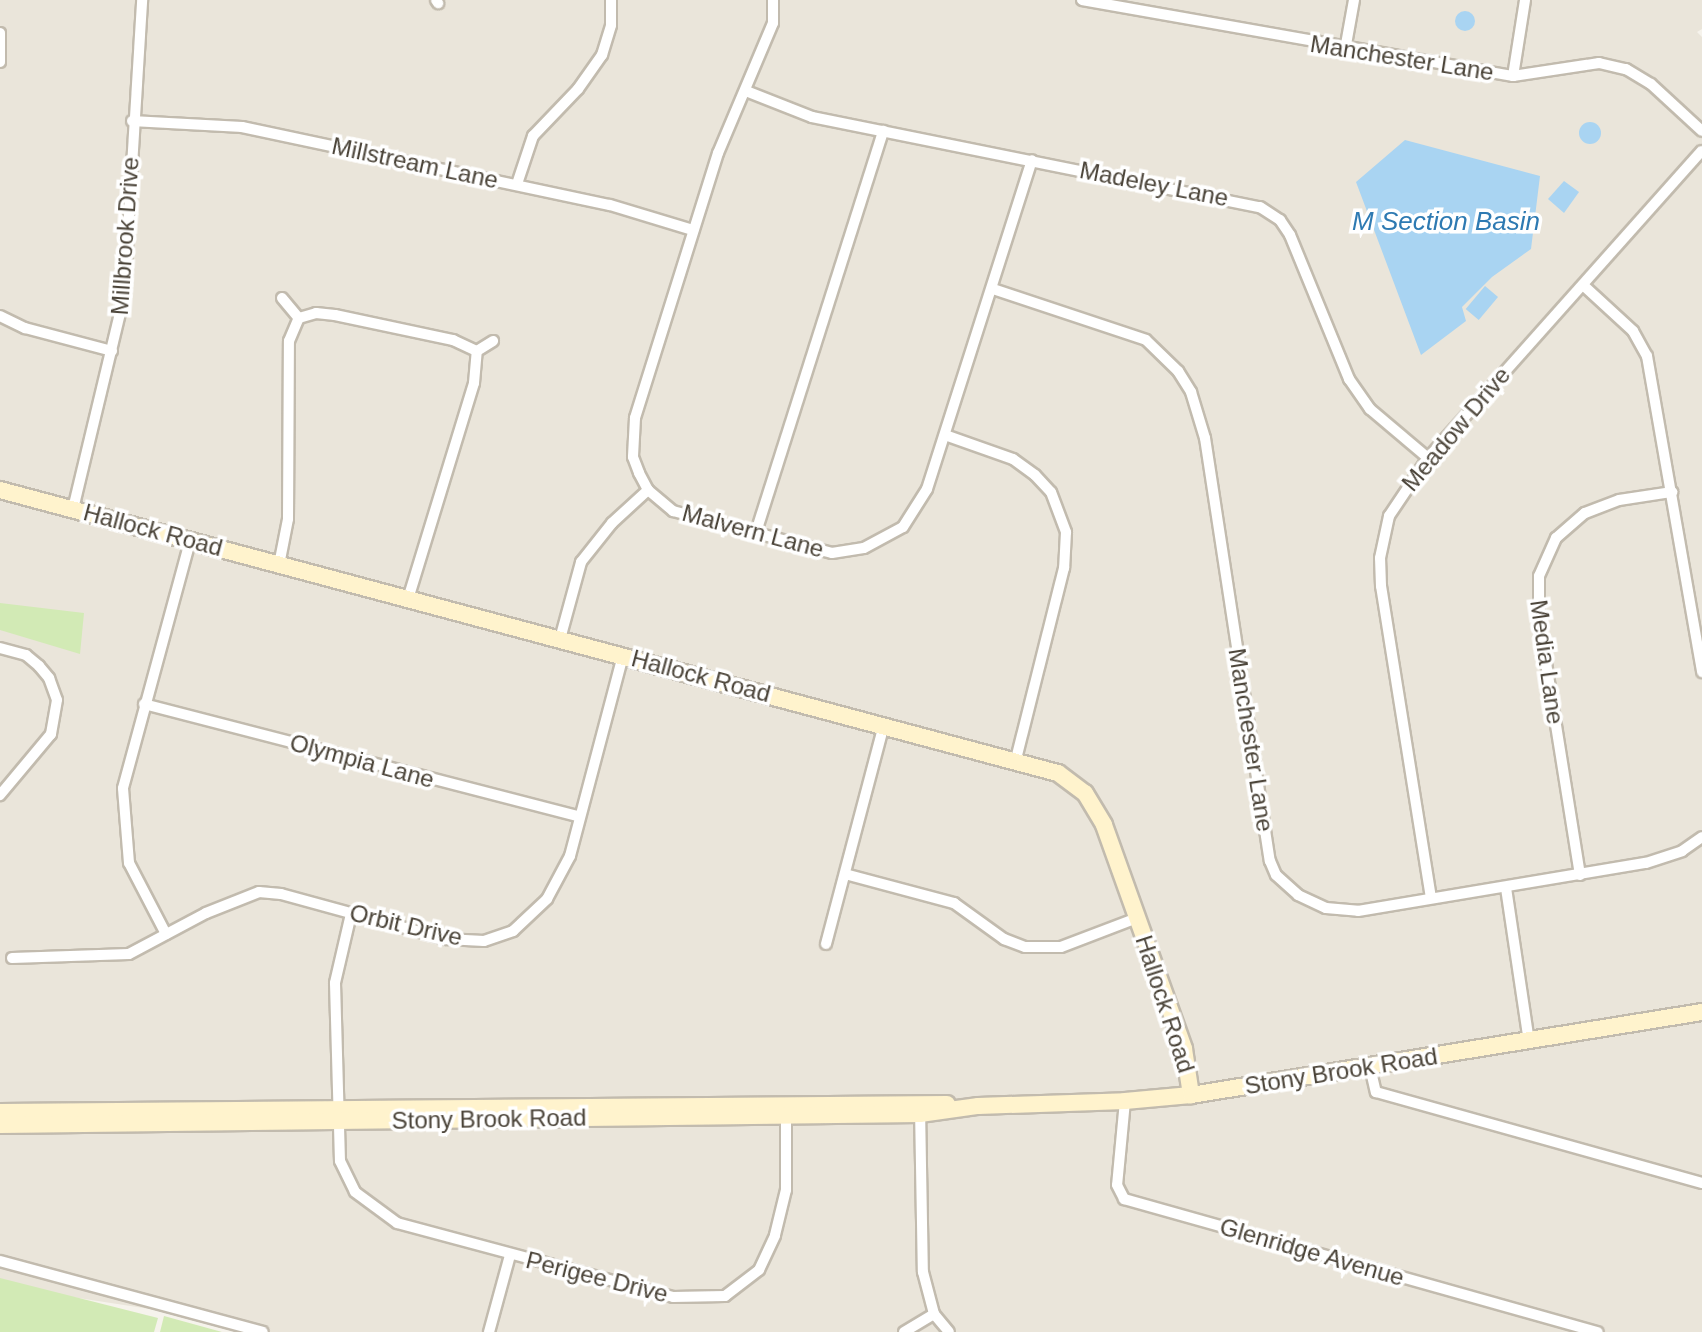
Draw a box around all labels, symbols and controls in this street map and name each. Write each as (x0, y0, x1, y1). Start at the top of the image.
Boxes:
street label: Manchester Lane (1308, 29, 1496, 87)
street label: Millstream Lane (329, 131, 501, 195)
street label: Madeley Lane (1077, 155, 1231, 213)
street label: Millbrook Drive (105, 156, 145, 316)
water label: M Section Basin (1352, 206, 1540, 238)
street label: Meadow Drive (1396, 361, 1516, 497)
street label: Hallock Road (80, 498, 226, 562)
street label: Malvern Lane (679, 498, 827, 564)
street label: Media Lane (1524, 598, 1570, 726)
street label: Hallock Road (628, 644, 774, 708)
street label: Manchester Lane (1222, 646, 1280, 834)
street label: Olympia Lane (287, 728, 437, 794)
street label: Orbit Drive (347, 898, 465, 952)
street label: Hallock Road (1129, 932, 1201, 1076)
street label: Stony Brook Road (1243, 1042, 1439, 1100)
street label: Stony Brook Road (391, 1103, 587, 1135)
street label: Glenridge Avenue (1216, 1212, 1408, 1292)
street label: Perigee Drive (523, 1245, 671, 1309)

